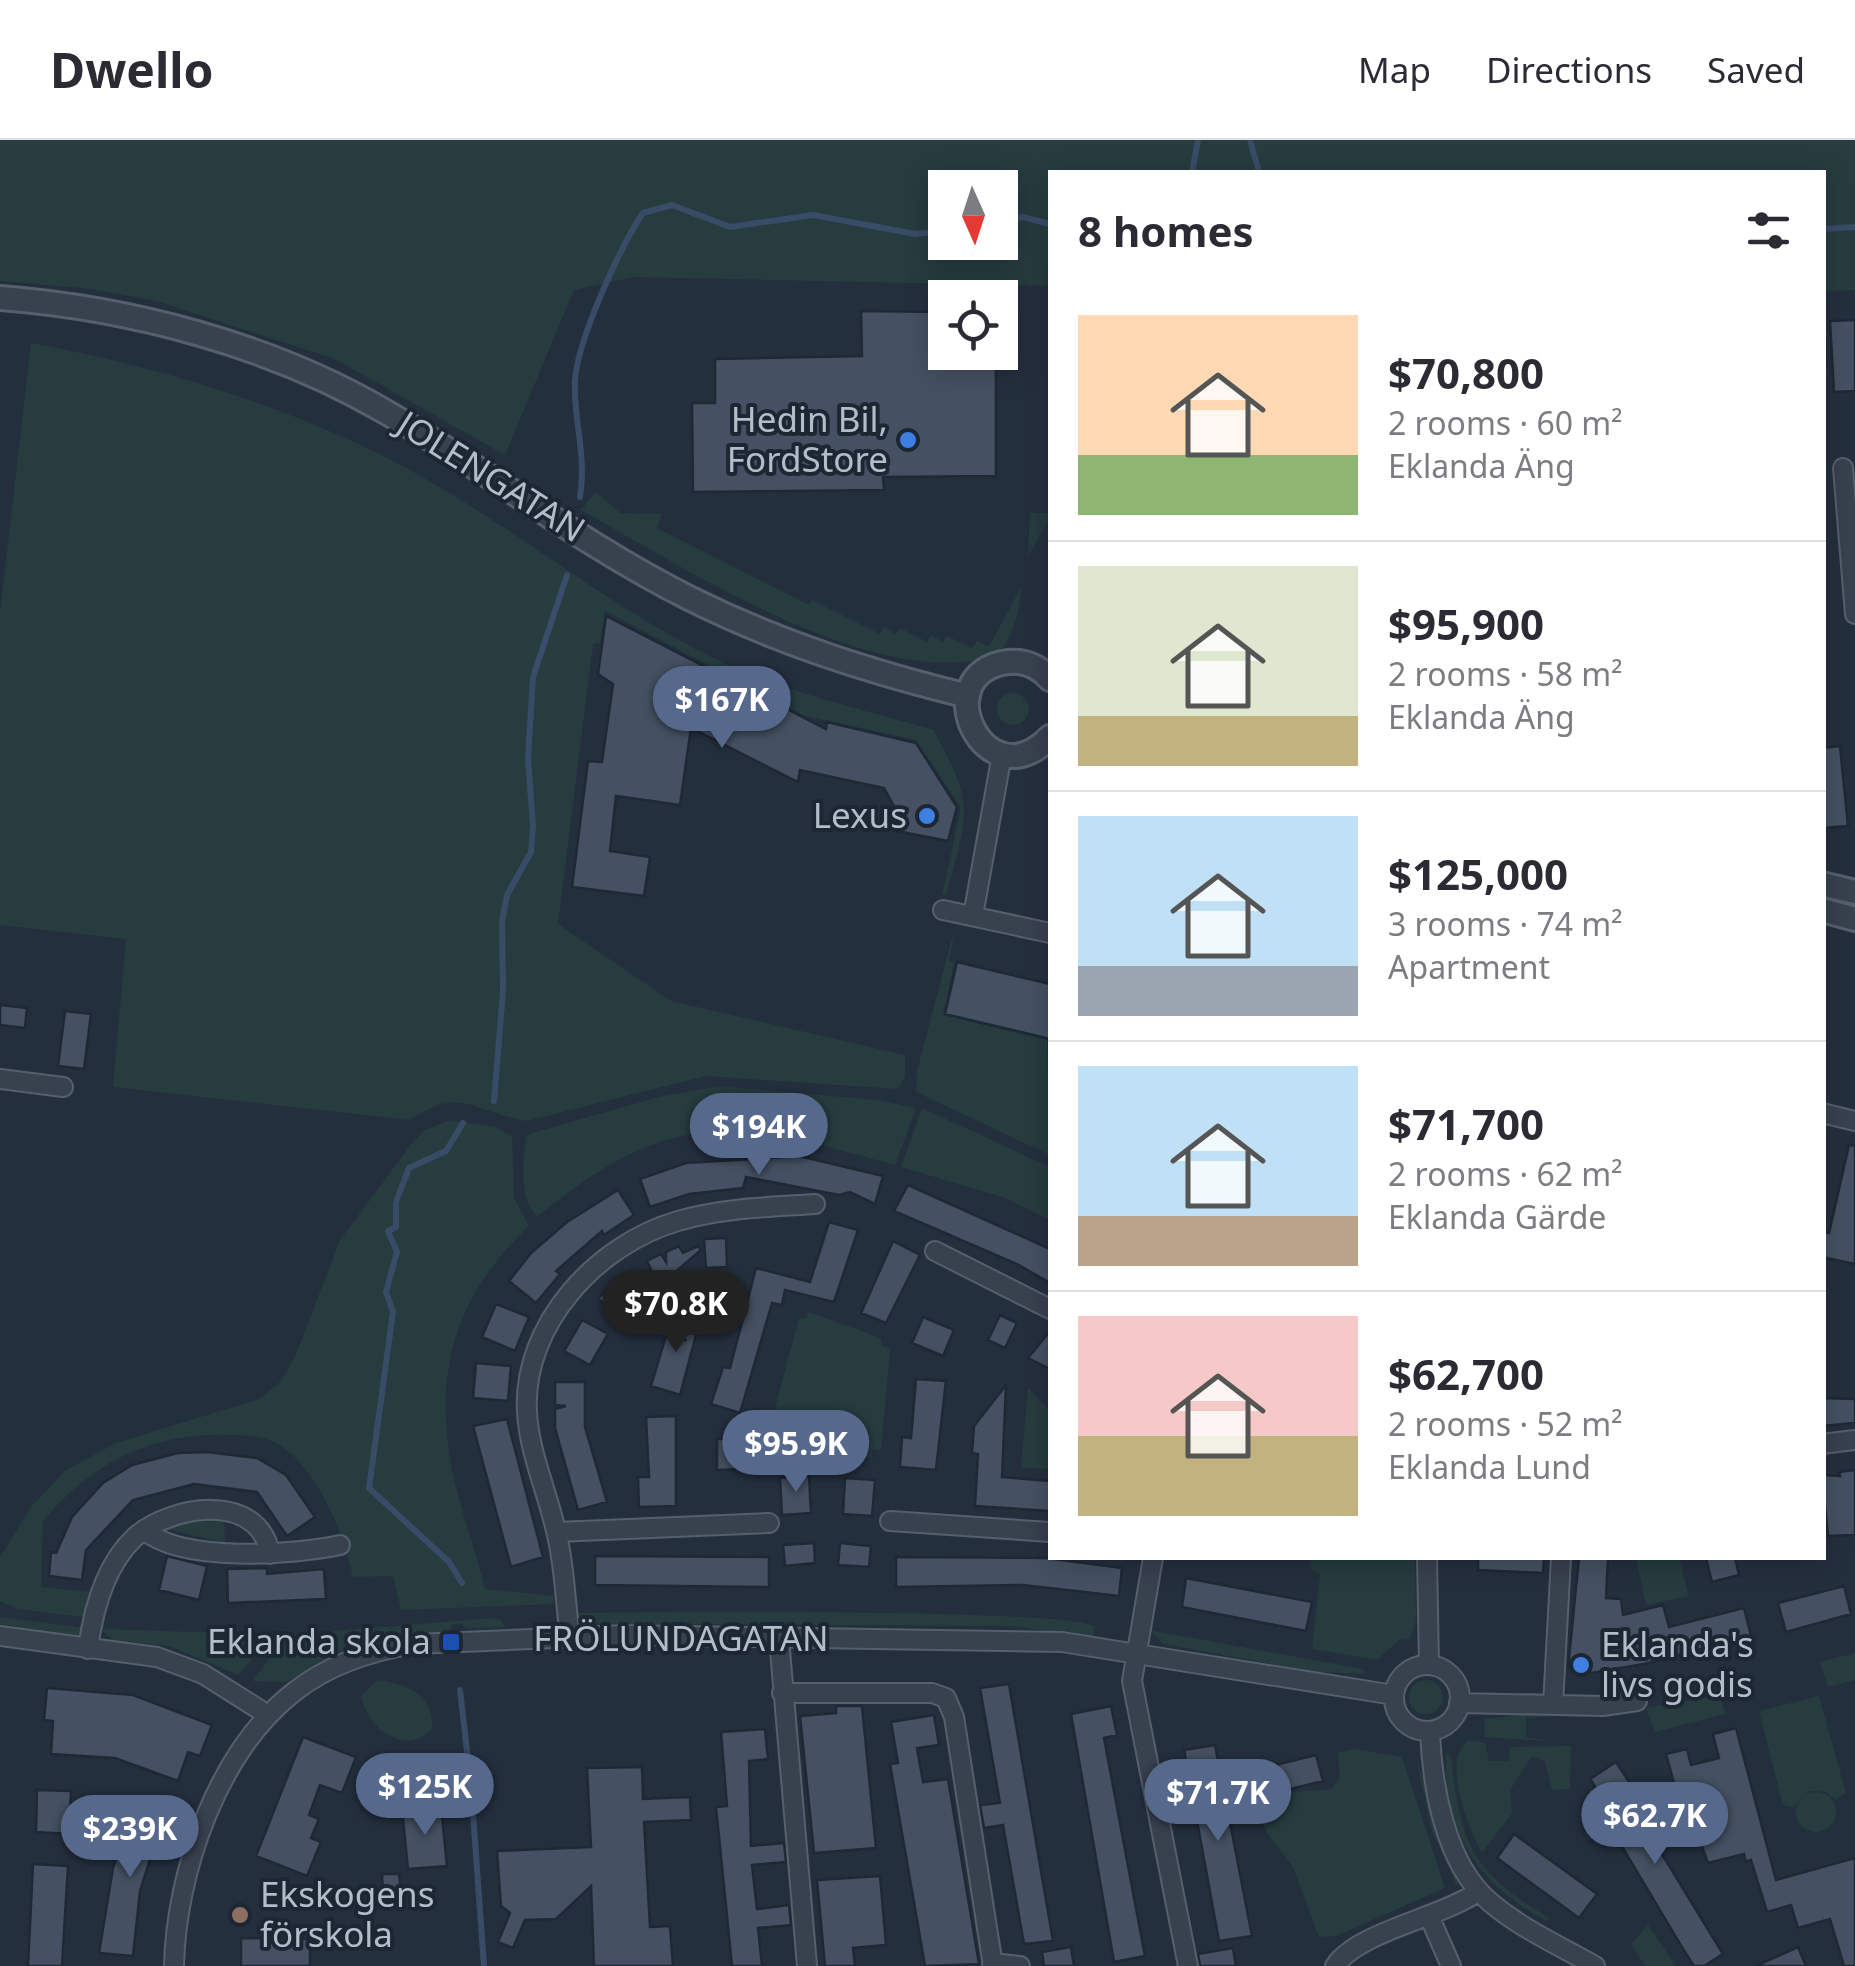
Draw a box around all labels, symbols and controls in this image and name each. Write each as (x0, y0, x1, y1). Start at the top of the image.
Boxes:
text: Dwello (50, 37, 214, 102)
text: Map (1358, 46, 1431, 93)
text: Directions (1486, 46, 1652, 93)
text: Saved (1707, 46, 1805, 93)
north arrow (928, 170, 1018, 260)
map controls (928, 170, 1018, 370)
text: 8 homes (1078, 202, 1254, 259)
icon: filters (1741, 203, 1796, 258)
button: locate (928, 280, 1018, 370)
text: $70,800 (1388, 344, 1544, 401)
icon: home (1158, 355, 1278, 475)
place label: Hedin Bil, FordStore (727, 395, 888, 482)
street label: JOLENGATAN (387, 398, 594, 552)
text: 2 rooms · 60 m² (1388, 401, 1622, 444)
marker: Hedin Bil, FordStore (897, 429, 919, 451)
text: Eklanda Äng (1388, 444, 1575, 487)
text: $95,900 (1388, 595, 1544, 652)
icon: home (1158, 606, 1278, 726)
text: 2 rooms · 58 m² (1388, 652, 1622, 695)
pin: $167K (652, 666, 792, 751)
text: $167K (675, 677, 769, 720)
text: Eklanda Äng (1388, 695, 1575, 738)
place label: Lexus (813, 791, 907, 838)
marker: Lexus (916, 805, 938, 827)
text: $125,000 (1388, 845, 1568, 902)
icon: home (1158, 856, 1278, 976)
text: 3 rooms · 74 m² (1388, 902, 1622, 945)
text: Apartment (1388, 945, 1550, 988)
pin: $194K (689, 1093, 829, 1178)
text: $71,700 (1388, 1095, 1544, 1152)
text: $194K (712, 1104, 806, 1147)
icon: home (1158, 1106, 1278, 1226)
text: 2 rooms · 62 m² (1388, 1152, 1622, 1195)
text: Eklanda Gärde (1388, 1195, 1606, 1238)
pin: $70.8K (595, 1270, 757, 1355)
text: $70.8K (624, 1281, 728, 1324)
text: $62,700 (1388, 1345, 1544, 1402)
icon: home (1158, 1356, 1278, 1476)
text: 2 rooms · 52 m² (1388, 1402, 1622, 1445)
pin: $95.9K (715, 1410, 877, 1495)
text: $95.9K (744, 1421, 848, 1464)
text: Eklanda Lund (1388, 1445, 1591, 1488)
street label: FRÖLUNDAGATAN (533, 1614, 829, 1661)
place label: Eklanda skola (207, 1617, 431, 1664)
place label: Eklanda's livs godis (1601, 1620, 1754, 1707)
marker: Eklanda skola (440, 1631, 462, 1653)
marker: Eklanda's livs godis (1570, 1654, 1592, 1676)
pin: $125K (355, 1753, 495, 1838)
pin: $71.7K (1137, 1759, 1299, 1844)
text: $125K (378, 1764, 472, 1807)
text: $71.7K (1166, 1770, 1270, 1813)
pin: $62.7K (1574, 1782, 1736, 1867)
text: $62.7K (1603, 1793, 1707, 1836)
pin: $239K (60, 1795, 200, 1880)
text: $239K (83, 1806, 177, 1849)
place label: Ekskogens förskola (260, 1870, 434, 1957)
marker: Ekskogens förskola (229, 1904, 251, 1926)

